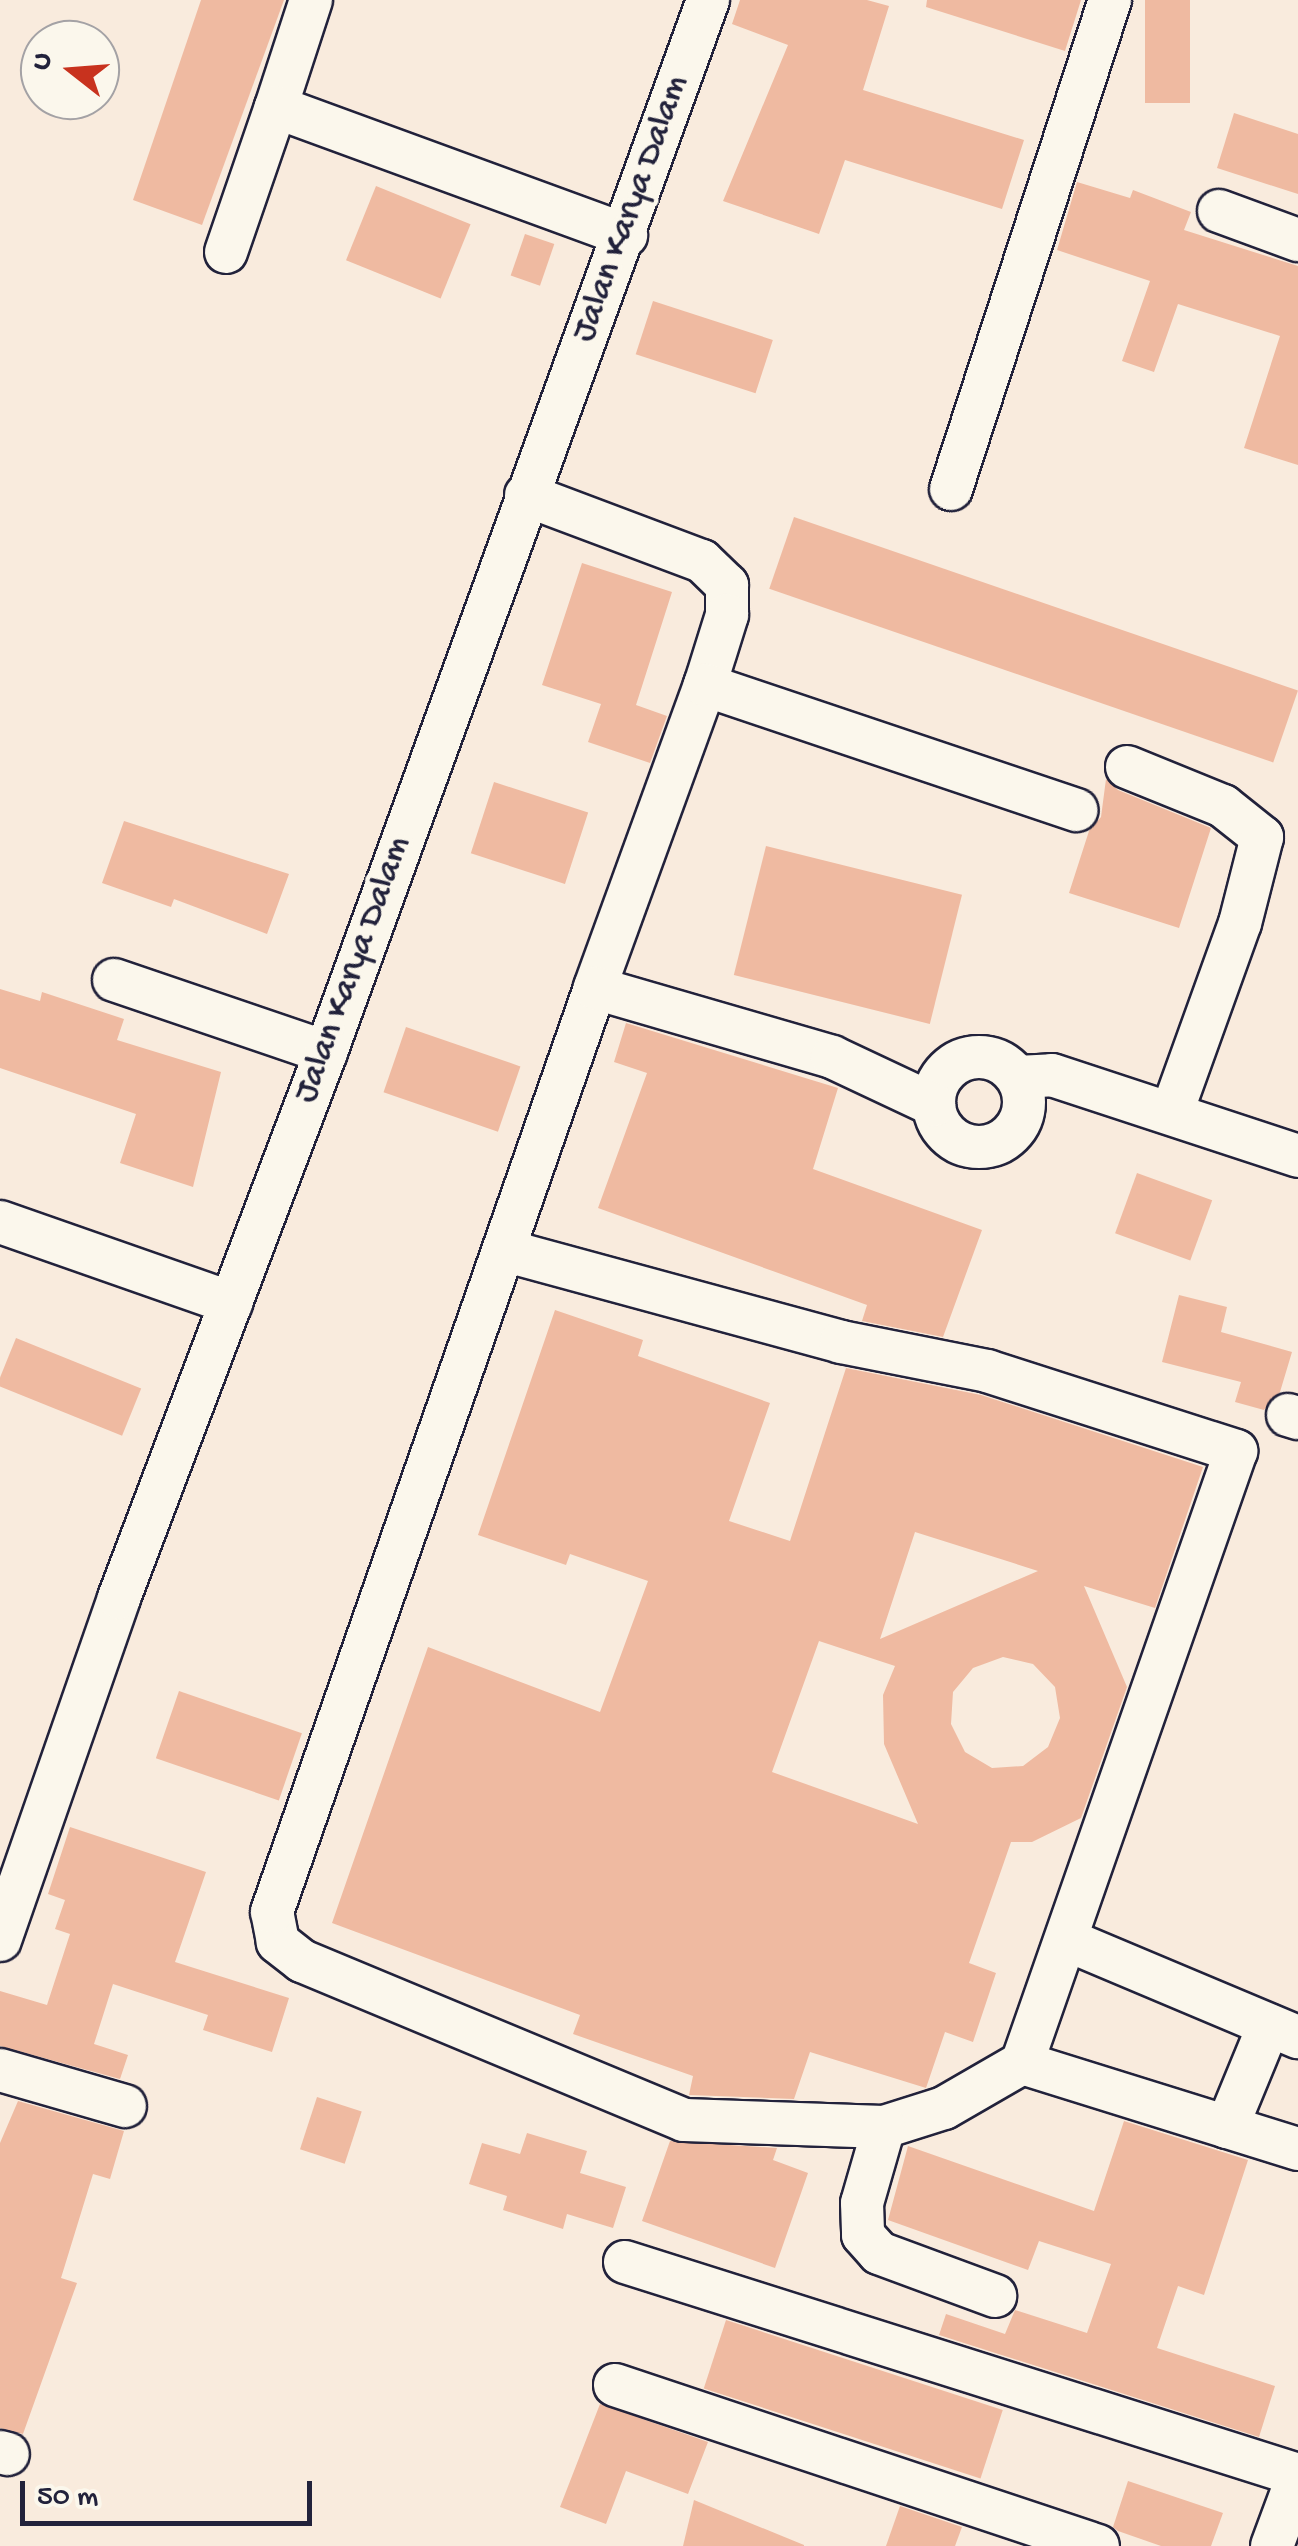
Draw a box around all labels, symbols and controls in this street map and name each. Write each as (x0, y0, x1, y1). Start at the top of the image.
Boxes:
north arrow (20, 20, 120, 120)
text: U (25, 49, 61, 74)
street label: Jalan Karya Dalam (564, 70, 700, 348)
street label: Jalan Karya Dalam (286, 831, 422, 1109)
scale bar (25, 2461, 318, 2523)
text: 50 m (37, 2481, 98, 2516)

